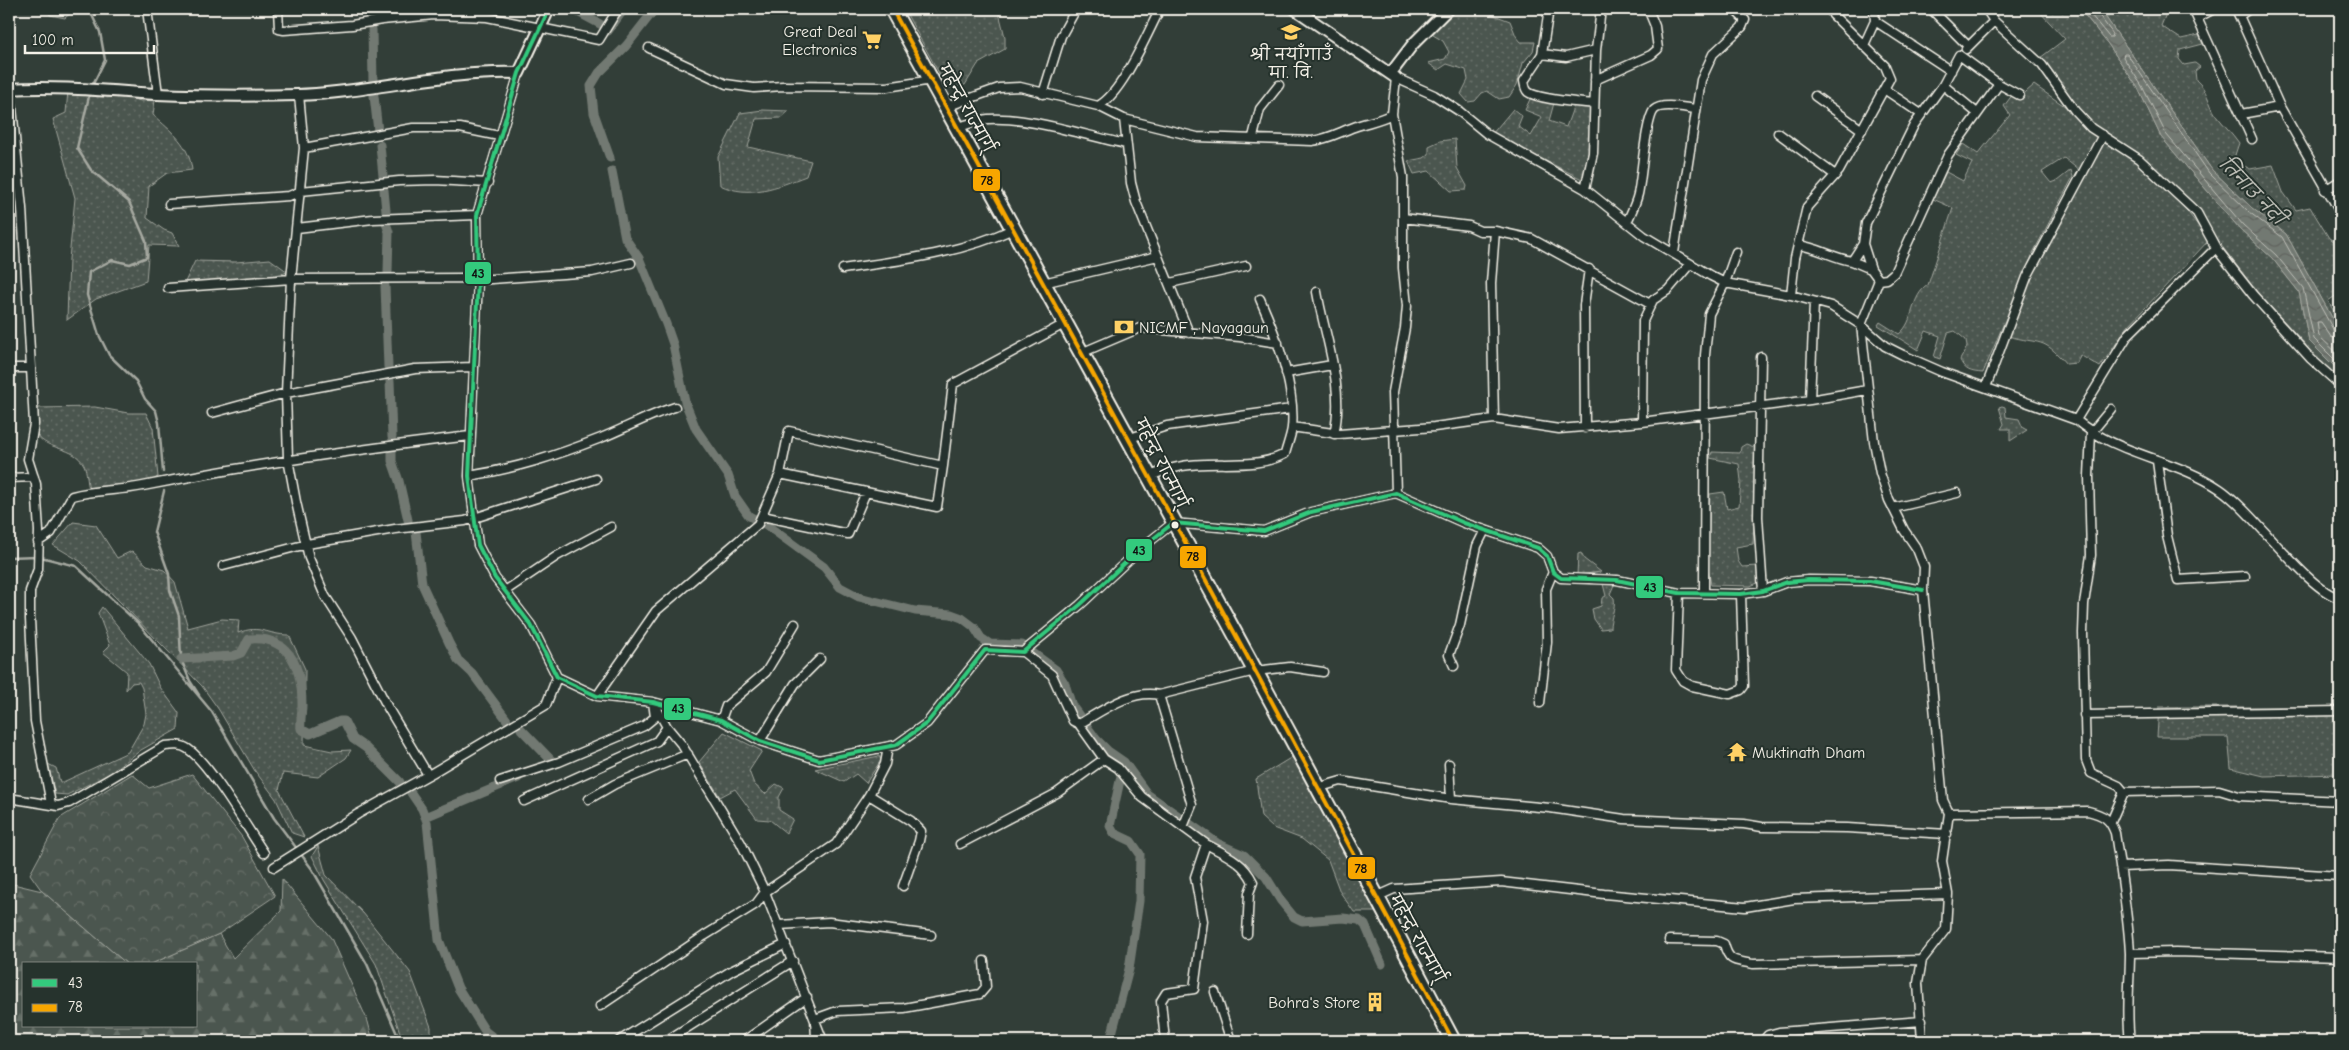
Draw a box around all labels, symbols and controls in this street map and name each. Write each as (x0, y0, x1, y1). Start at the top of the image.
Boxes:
school or university icon: श्री नयाँगाउँ मा. वि. (1280, 21, 1302, 43)
scale bar (25, 22, 154, 54)
place label: Great Deal Electronics (782, 23, 857, 59)
supermarket icon: Great Deal Electronics (861, 29, 883, 51)
text: 100 m (32, 31, 74, 49)
place label: श्री नयाँगाउँ मा. वि. (1250, 42, 1334, 82)
street label: महेन्द्र राज्मार्ग् (932, 58, 1003, 158)
water label: तिनाउ नदी (2214, 150, 2296, 233)
line badge: 78 (972, 168, 1001, 192)
text: 78 (980, 172, 994, 189)
line badge: 43 (464, 261, 492, 285)
text: 43 (471, 265, 485, 282)
bank icon: NICMF , Nayagaun (1113, 316, 1135, 338)
place label: NICMF , Nayagaun (1139, 319, 1269, 337)
street label: महेन्द्र राज्मार्ग् (1129, 413, 1196, 513)
unlabelled marker (1170, 520, 1180, 530)
line badge: 43 (1125, 538, 1153, 562)
text: 43 (1132, 542, 1146, 559)
line badge: 78 (1179, 545, 1207, 569)
text: 78 (1186, 548, 1200, 565)
line badge: 43 (1635, 575, 1664, 599)
text: 43 (1643, 579, 1657, 596)
line badge: 43 (663, 697, 692, 721)
text: 43 (671, 700, 685, 717)
temple icon: Muktinath Dham (1726, 741, 1748, 763)
place label: Muktinath Dham (1752, 744, 1865, 762)
line badge: 78 (1347, 856, 1376, 880)
text: 78 (1354, 860, 1368, 877)
street label: महेन्द्र राज्मार्ग् (1383, 888, 1454, 988)
legend (22, 962, 198, 1028)
text: 43 (68, 974, 83, 992)
building icon: Bohra's Store (1364, 991, 1386, 1013)
place label: Bohra's Store (1268, 994, 1360, 1012)
text: 78 (68, 998, 83, 1016)

